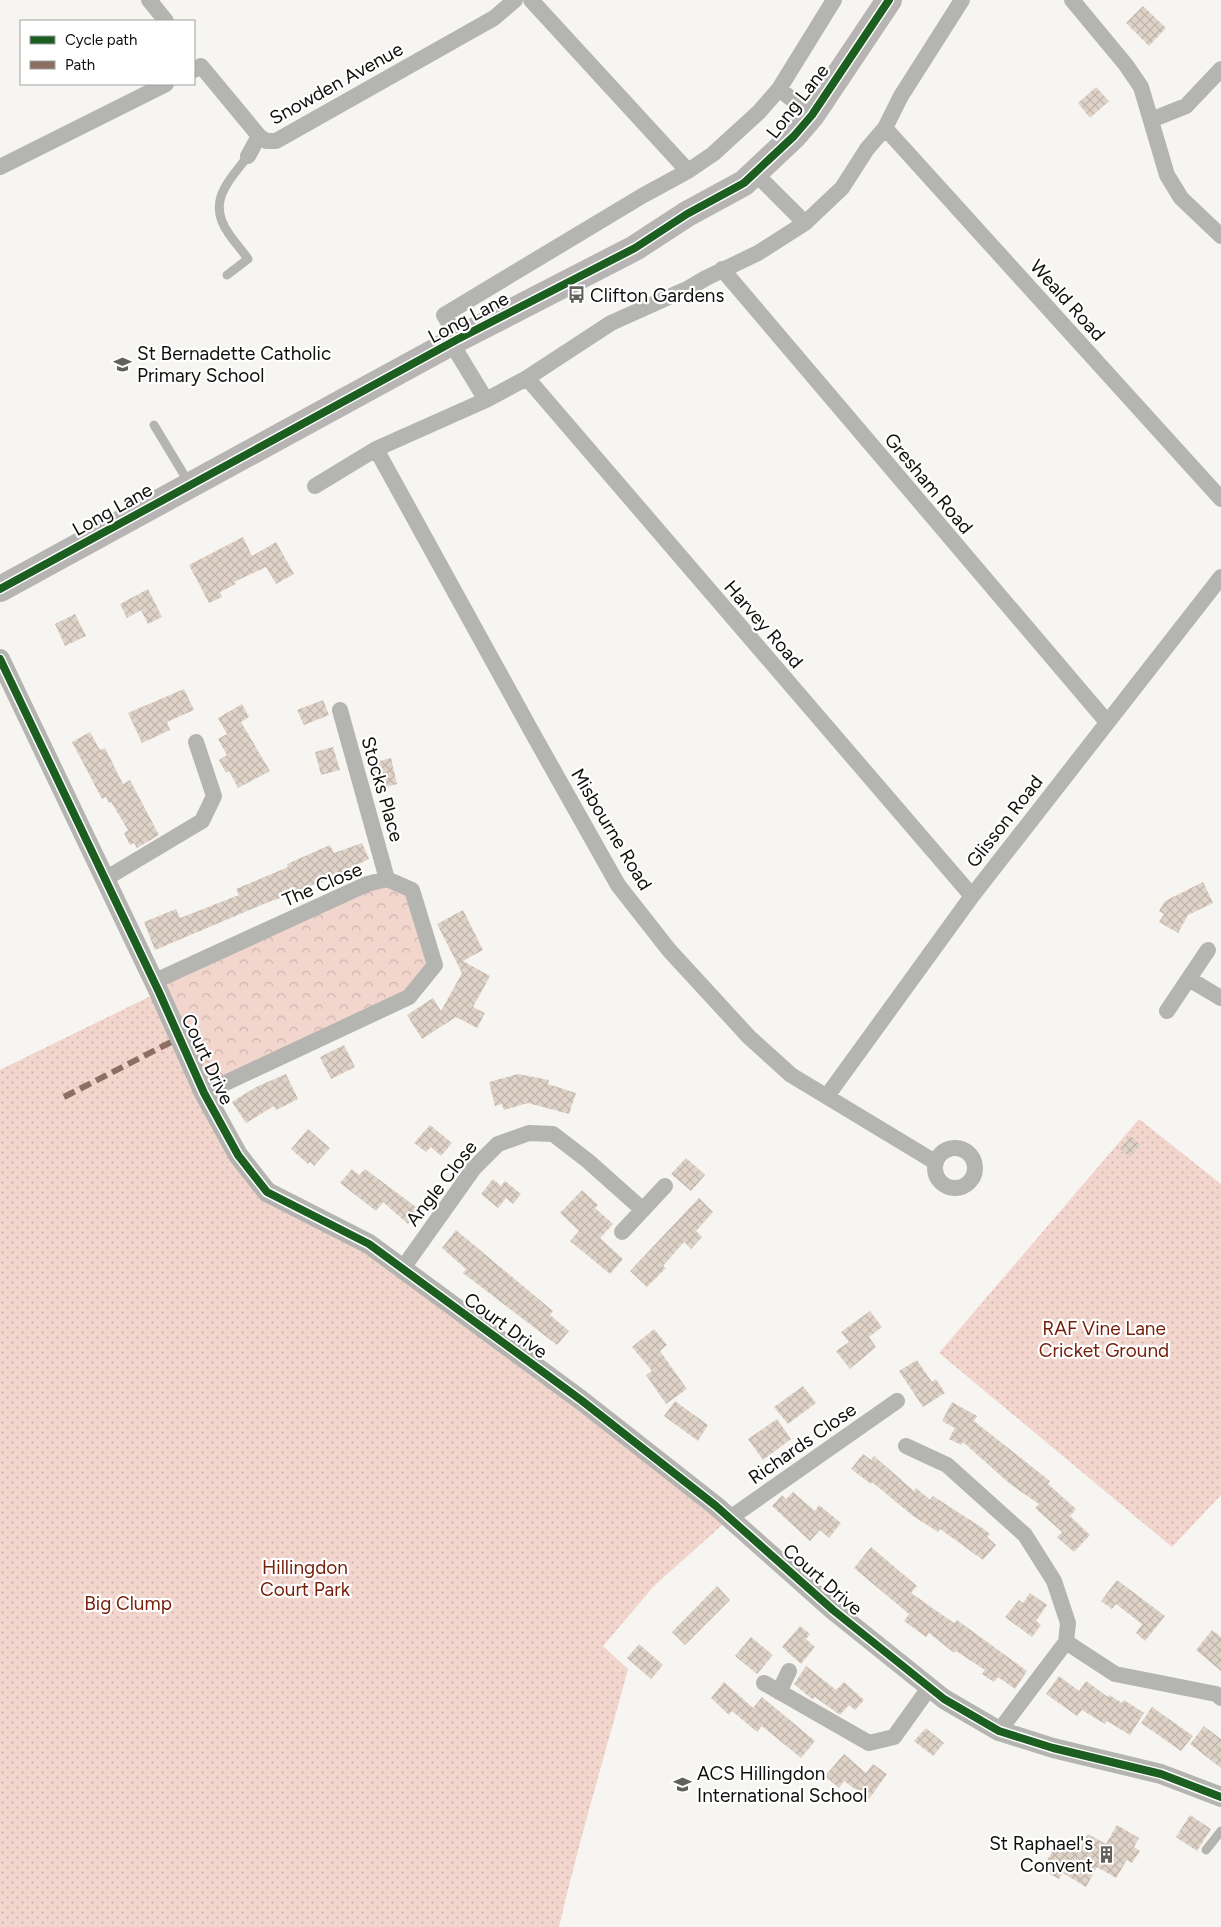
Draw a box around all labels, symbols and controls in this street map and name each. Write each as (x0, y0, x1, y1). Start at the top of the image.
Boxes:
legend (20, 20, 195, 85)
text: Cycle path (65, 31, 137, 49)
street label: Snowden Avenue (266, 37, 407, 130)
text: Path (65, 56, 95, 74)
street label: Long Lane (761, 60, 834, 143)
street label: Weald Road (1025, 255, 1110, 346)
place label: Clifton Gardens (590, 284, 724, 307)
bus stop icon: Clifton Gardens (566, 285, 586, 305)
street label: Long Lane (424, 287, 512, 348)
place label: St Bernadette Catholic Primary School (137, 342, 331, 387)
school or university icon: St Bernadette Catholic Primary School (113, 354, 133, 374)
street label: Gresham Road (880, 428, 978, 539)
street label: Long Lane (68, 478, 156, 541)
street label: Harvey Road (719, 576, 808, 673)
street label: Stocks Place (357, 734, 409, 844)
street label: Misbourne Road (566, 764, 657, 894)
street label: Glisson Road (961, 771, 1048, 872)
street label: The Close (279, 857, 365, 912)
street label: Court Drive (177, 1010, 239, 1108)
street label: Angle Close (401, 1136, 482, 1231)
street label: Court Drive (459, 1287, 552, 1363)
park label: RAF Vine Lane Cricket Ground (1039, 1317, 1169, 1362)
street label: Richards Close (744, 1398, 861, 1489)
street label: Court Drive (778, 1539, 867, 1620)
park label: Hillingdon Court Park (260, 1556, 351, 1601)
park label: Big Clump (84, 1592, 172, 1615)
place label: ACS Hillingdon International School (697, 1762, 868, 1807)
school or university icon: ACS Hillingdon International School (673, 1774, 693, 1794)
place label: St Raphael's Convent (989, 1832, 1093, 1877)
building icon: St Raphael's Convent (1097, 1844, 1117, 1864)

